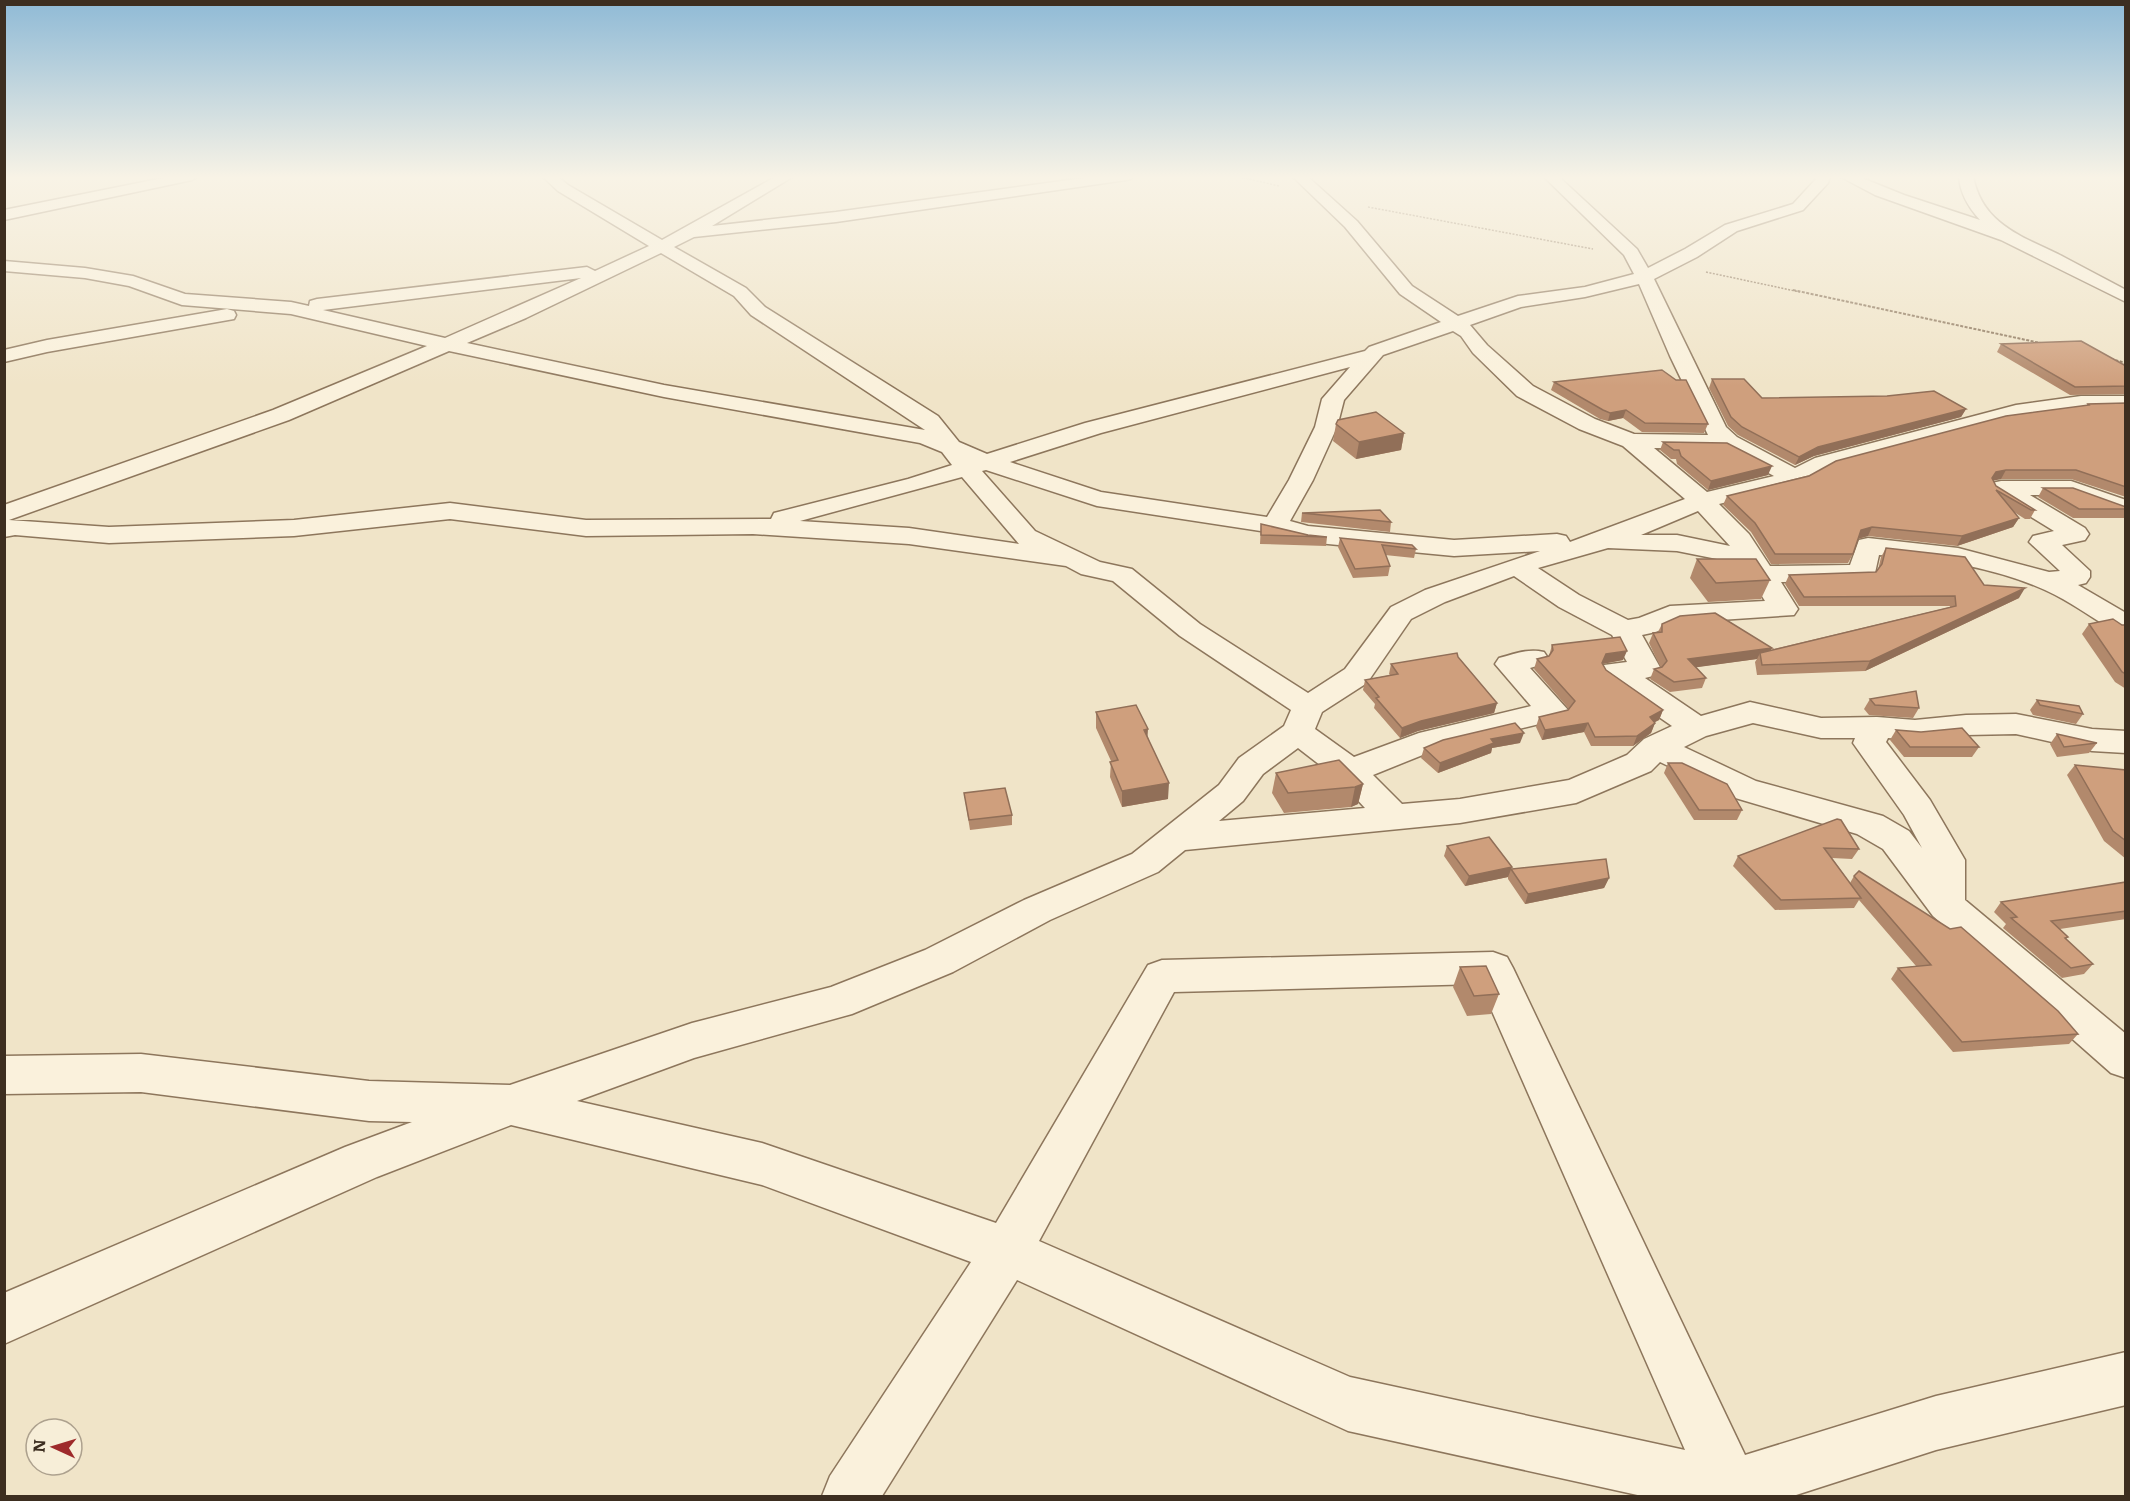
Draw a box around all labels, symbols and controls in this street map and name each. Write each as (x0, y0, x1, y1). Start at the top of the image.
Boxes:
north arrow (24, 1417, 84, 1477)
text: N (26, 1438, 50, 1453)

